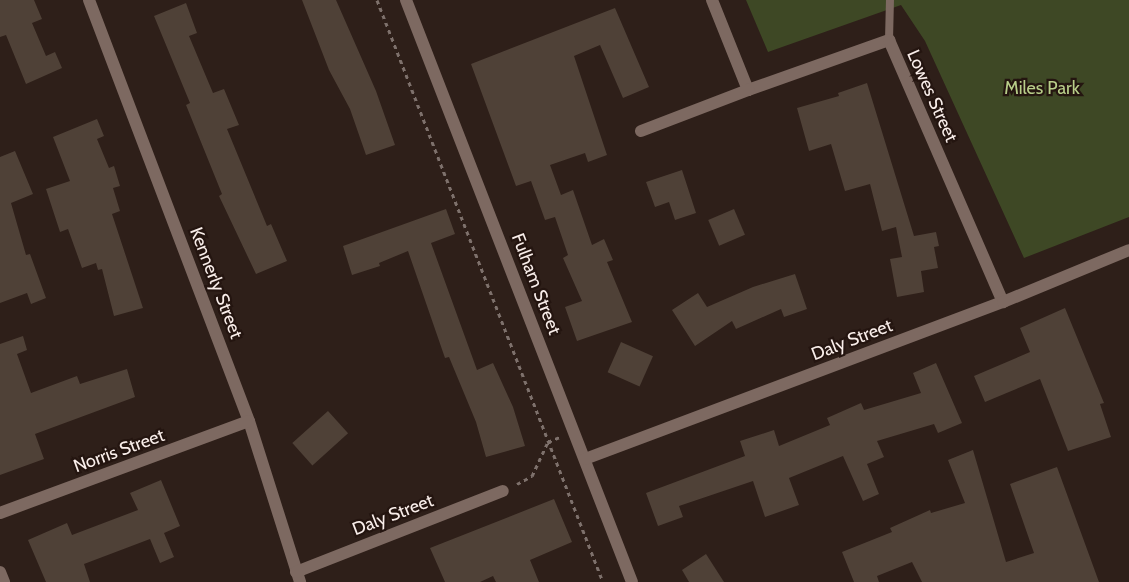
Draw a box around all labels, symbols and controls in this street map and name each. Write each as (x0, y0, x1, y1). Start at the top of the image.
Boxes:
street label: Lowes Street (902, 47, 962, 145)
park label: Miles Park (1004, 77, 1080, 99)
street label: Kennerly Street (185, 224, 247, 342)
street label: Fulham Street (507, 230, 565, 338)
street label: Daly Street (808, 315, 896, 365)
street label: Norris Street (71, 425, 167, 477)
street label: Daly Street (349, 490, 437, 540)

